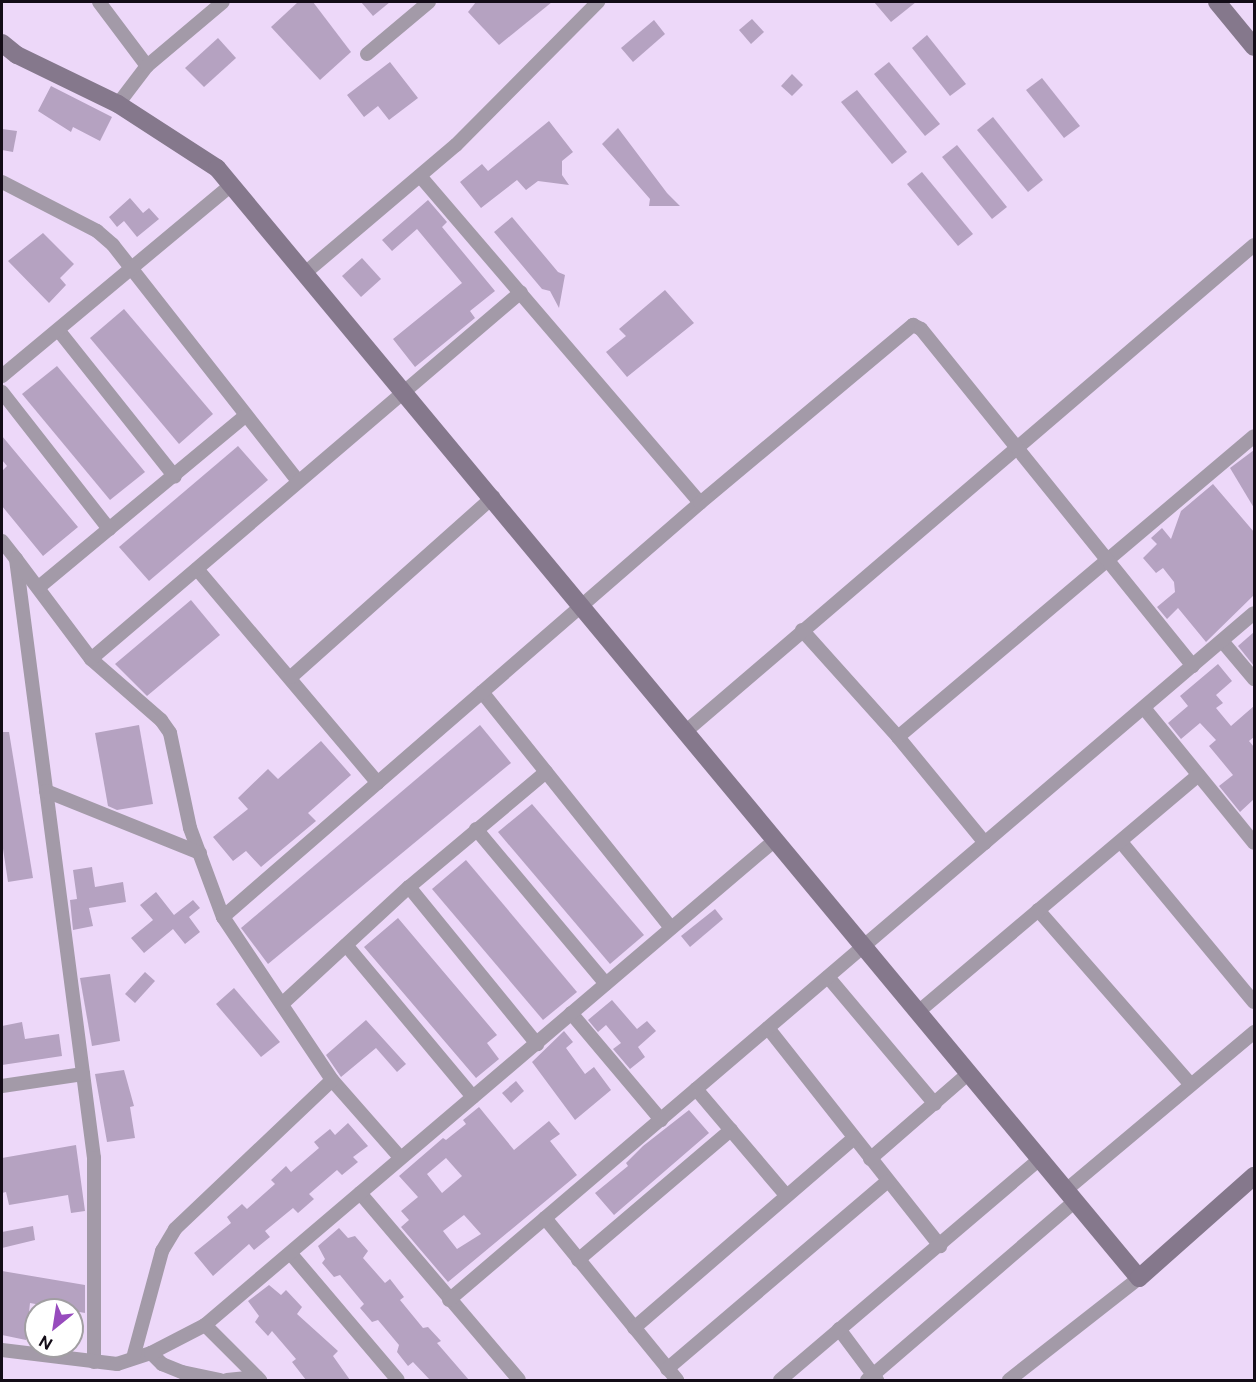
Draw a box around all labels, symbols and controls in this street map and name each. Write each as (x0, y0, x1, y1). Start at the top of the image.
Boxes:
north arrow (24, 1298, 84, 1358)
text: N (36, 1331, 56, 1354)

